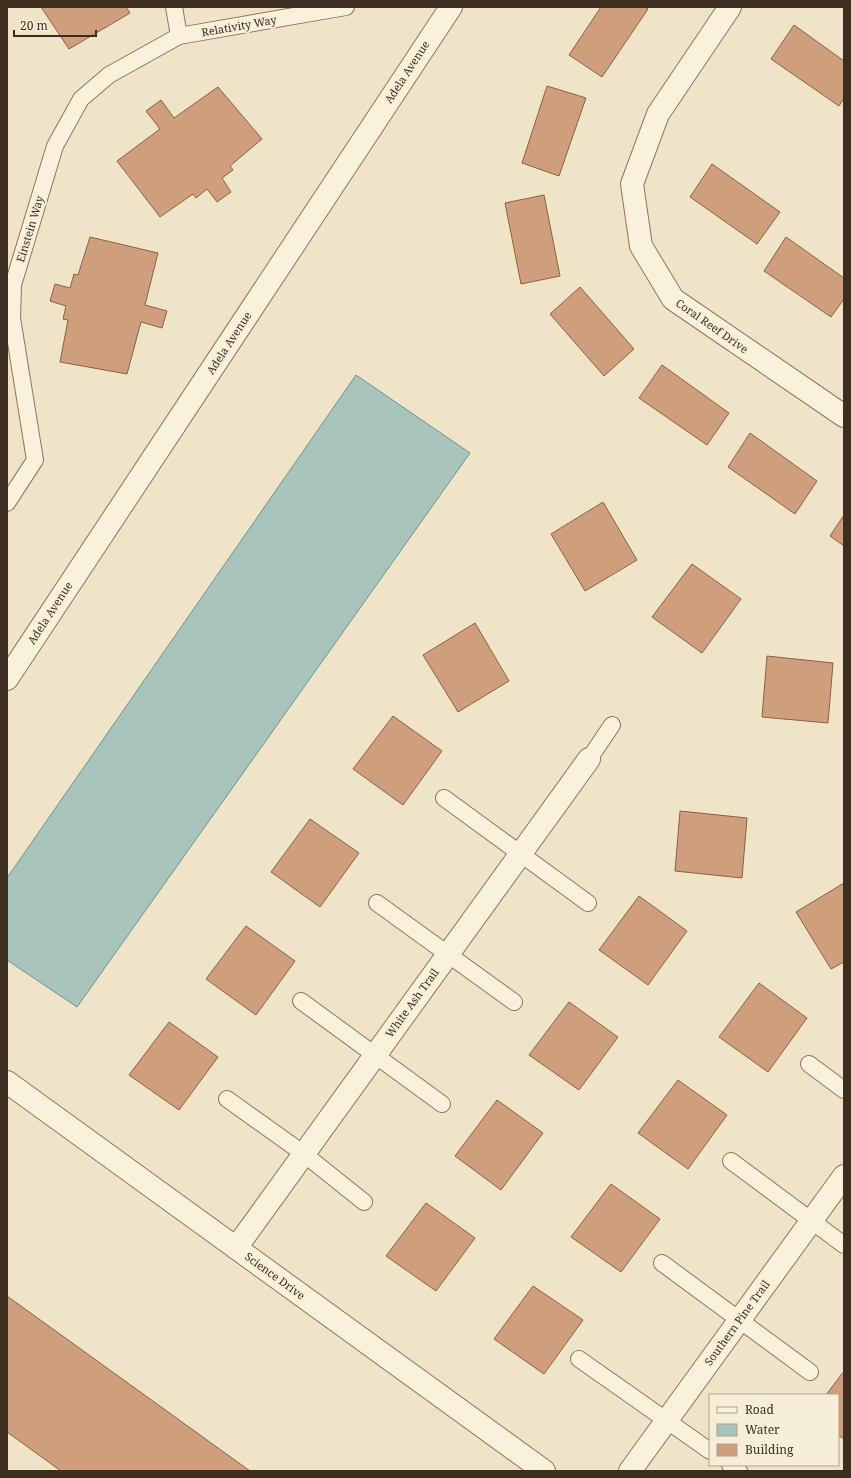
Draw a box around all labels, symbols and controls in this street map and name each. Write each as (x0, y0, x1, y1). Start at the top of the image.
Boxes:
street label: Relativity Way (200, 11, 278, 39)
scale bar (14, 12, 96, 38)
text: 20 m (20, 17, 48, 34)
street label: Adela Avenue (381, 37, 433, 106)
street label: Einstein Way (12, 193, 47, 264)
street label: Coral Reef Drive (673, 295, 752, 356)
street label: Adela Avenue (203, 308, 255, 377)
street label: Adela Avenue (24, 578, 76, 647)
street label: White Ash Trail (381, 965, 442, 1040)
street label: Science Drive (242, 1249, 309, 1303)
street label: Southern Pine Trail (701, 1277, 773, 1368)
legend (709, 1394, 839, 1466)
text: Road (745, 1401, 775, 1418)
text: Water (745, 1421, 780, 1438)
text: Building (745, 1441, 794, 1458)

